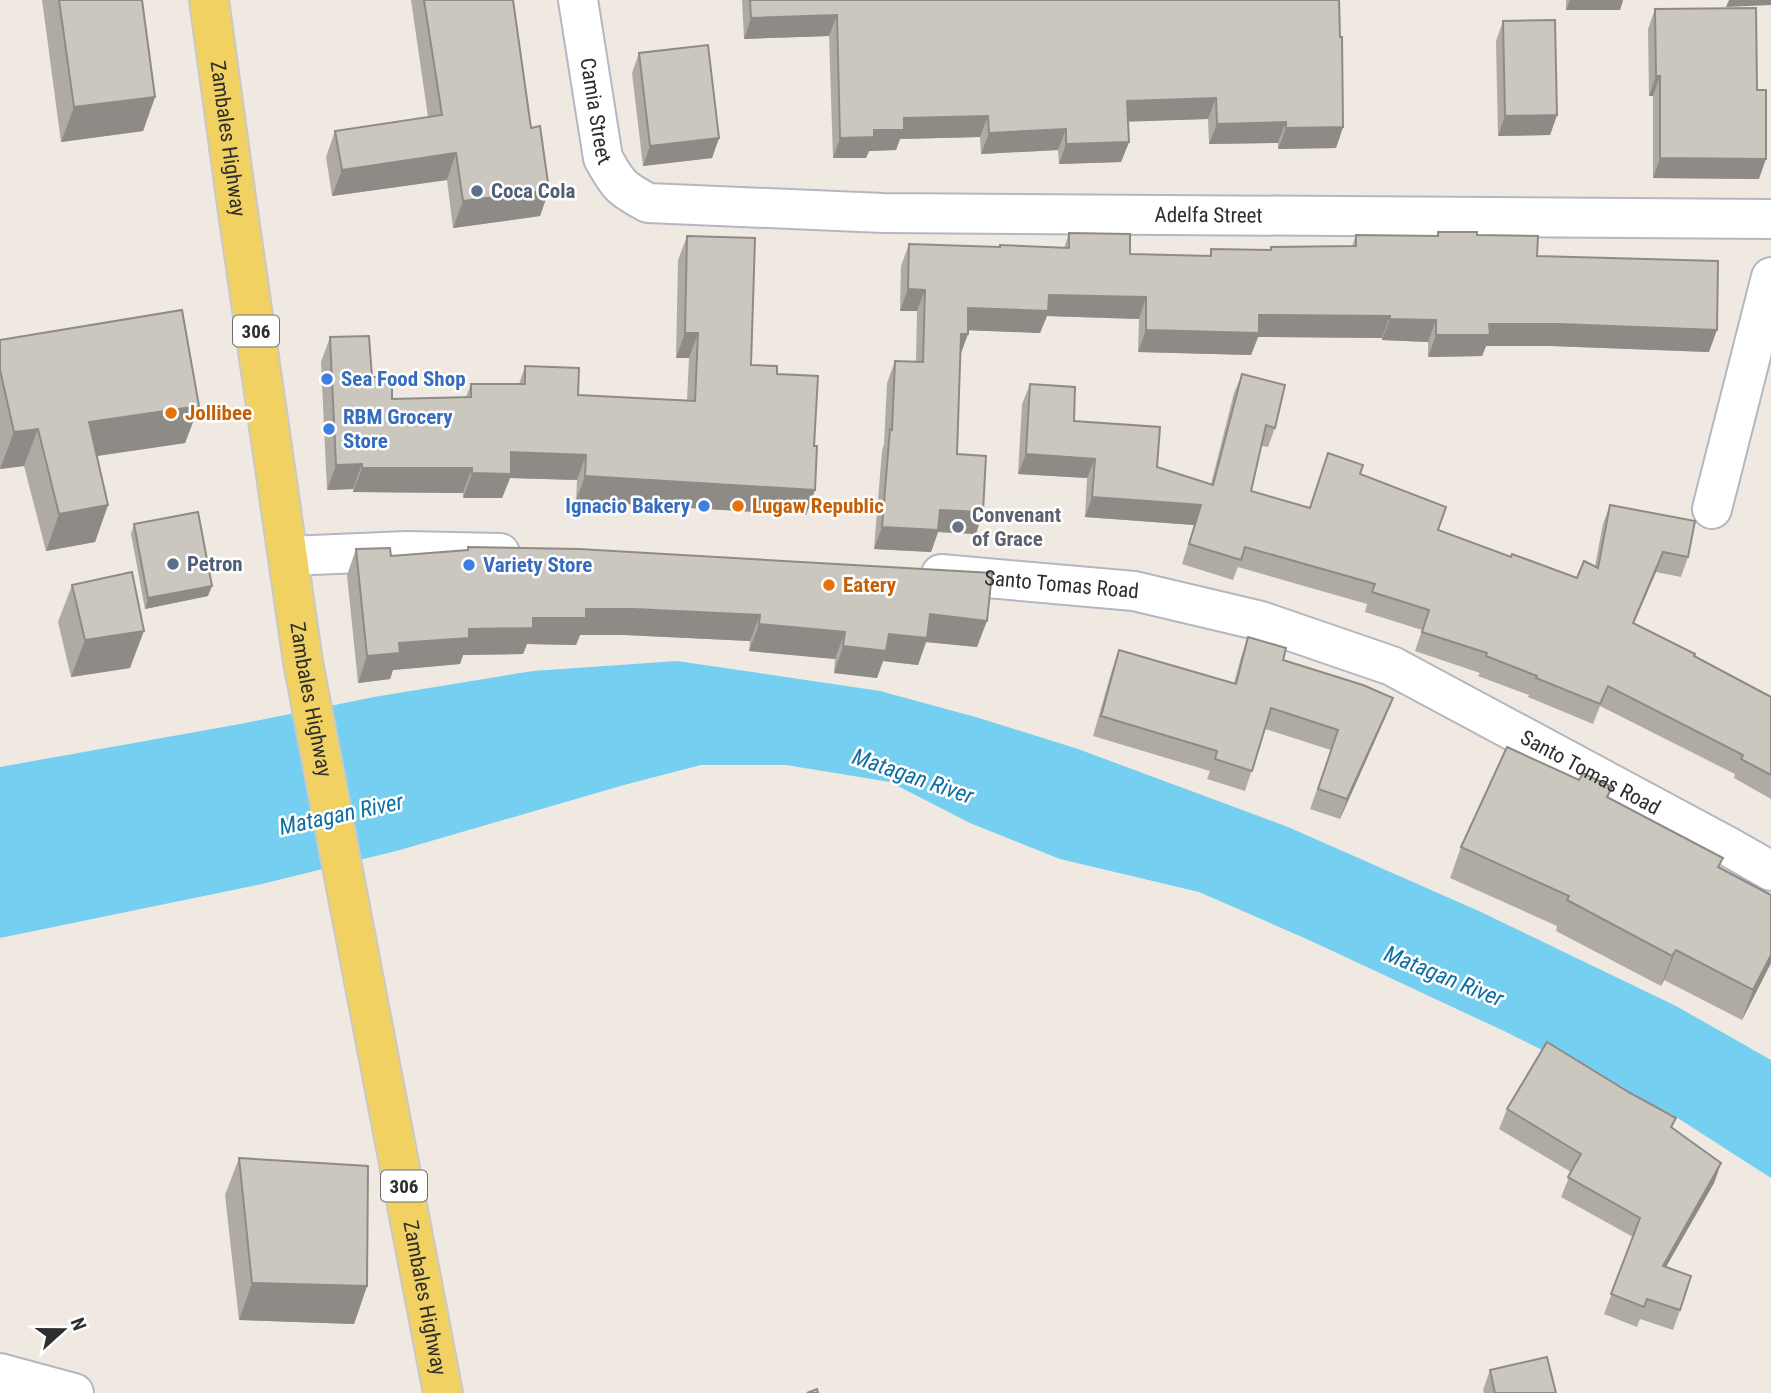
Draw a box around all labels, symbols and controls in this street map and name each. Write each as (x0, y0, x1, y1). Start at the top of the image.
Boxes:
street label: Camia Street (575, 56, 616, 169)
street label: Zambales Highway (205, 59, 251, 218)
place label: Coca Cola (491, 179, 576, 203)
marker: Coca Cola (469, 183, 485, 199)
street label: Adelfa Street (1155, 203, 1263, 228)
road number: 306 (233, 316, 279, 346)
place label: Sea Food Shop (341, 367, 466, 391)
marker: Sea Food Shop (319, 371, 335, 387)
place label: Jollibee (185, 401, 252, 425)
marker: Jollibee (163, 405, 179, 421)
place label: RBM Grocery Store (343, 405, 453, 453)
marker: RBM Grocery Store (321, 421, 337, 437)
place label: Ignacio Bakery (565, 494, 691, 518)
place label: Lugaw Republic (752, 494, 884, 518)
marker: Ignacio Bakery (696, 498, 712, 514)
marker: Lugaw Republic (730, 498, 746, 514)
place label: Convenant of Grace (972, 503, 1061, 551)
marker: Convenant of Grace (950, 519, 966, 535)
place label: Petron (187, 552, 243, 576)
place label: Variety Store (483, 553, 592, 577)
marker: Petron (165, 556, 181, 572)
marker: Variety Store (461, 557, 477, 573)
street label: Santo Tomas Road (983, 566, 1140, 603)
place label: Eatery (843, 573, 897, 597)
marker: Eatery (821, 577, 837, 593)
street label: Zambales Highway (285, 621, 337, 779)
street label: Santo Tomas Road (1516, 725, 1664, 820)
water label: Matagan River (849, 743, 978, 810)
water label: Matagan River (277, 788, 407, 841)
water label: Matagan River (1380, 940, 1508, 1013)
road number: 306 (381, 1170, 427, 1202)
street label: Zambales Highway (398, 1218, 451, 1377)
north arrow (28, 1295, 98, 1365)
text: N (66, 1315, 91, 1334)

